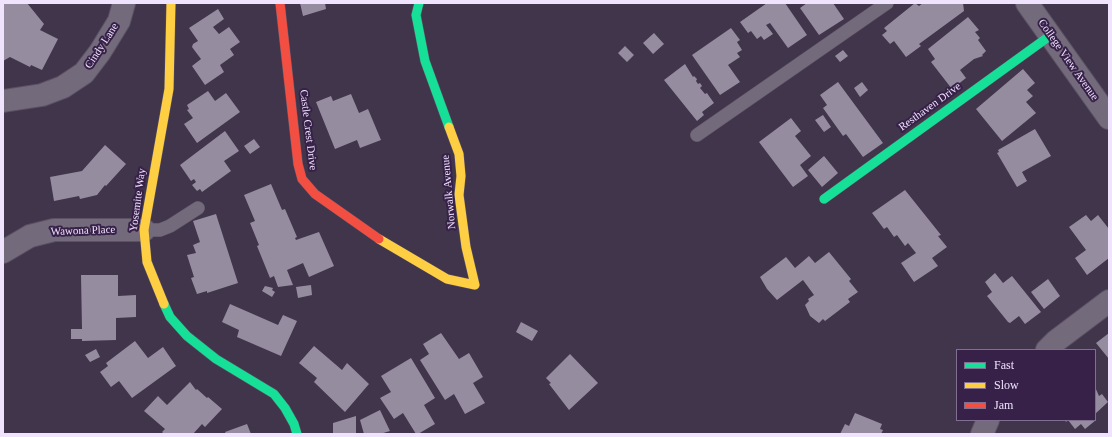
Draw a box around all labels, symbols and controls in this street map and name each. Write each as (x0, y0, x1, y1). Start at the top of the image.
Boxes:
street label: College View Avenue (1035, 17, 1101, 103)
street label: Cindy Lane (82, 21, 122, 71)
street label: Resthaven Drive (896, 80, 964, 134)
street label: Castle Crest Drive (296, 89, 320, 171)
street label: Norwalk Avenue (439, 154, 459, 230)
street label: Yosemite Way (127, 168, 149, 232)
street label: Wawona Place (50, 223, 116, 239)
legend (956, 349, 1096, 421)
text: Fast (994, 358, 1014, 372)
text: Slow (994, 378, 1019, 392)
text: Jam (994, 398, 1013, 412)

